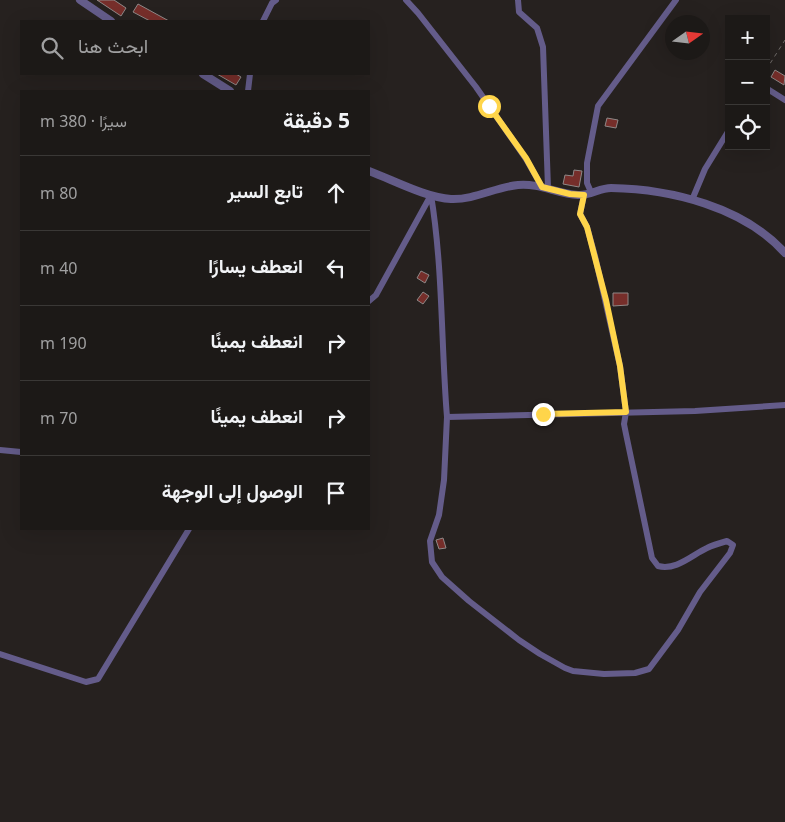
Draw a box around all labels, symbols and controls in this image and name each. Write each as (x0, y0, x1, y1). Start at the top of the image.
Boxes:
north arrow (665, 15, 710, 60)
map controls (725, 15, 770, 150)
button: + (725, 15, 770, 60)
search box (20, 20, 370, 75)
text: ابحث هنا (78, 33, 148, 59)
icon: search (38, 34, 66, 62)
button: − (725, 60, 770, 105)
route start (478, 95, 501, 118)
button: locate (725, 105, 770, 150)
text: 5 دقيقة (283, 106, 350, 134)
text: سيرًا · 380 m (40, 110, 127, 132)
text: تابع السير (227, 178, 303, 204)
icon: ahead (322, 179, 350, 207)
text: 80 m (40, 182, 77, 204)
text: انعطف يسارًا (208, 253, 303, 279)
icon: left (322, 254, 350, 282)
text: 40 m (40, 257, 77, 279)
text: انعطف يمينًا (210, 328, 303, 354)
icon: right (322, 329, 350, 357)
text: 190 m (40, 332, 87, 354)
text: انعطف يمينًا (210, 403, 303, 429)
route end (532, 403, 555, 426)
icon: right (322, 404, 350, 432)
text: 70 m (40, 407, 77, 429)
text: الوصول إلى الوجهة (162, 478, 303, 504)
icon: arrive (322, 479, 350, 507)

